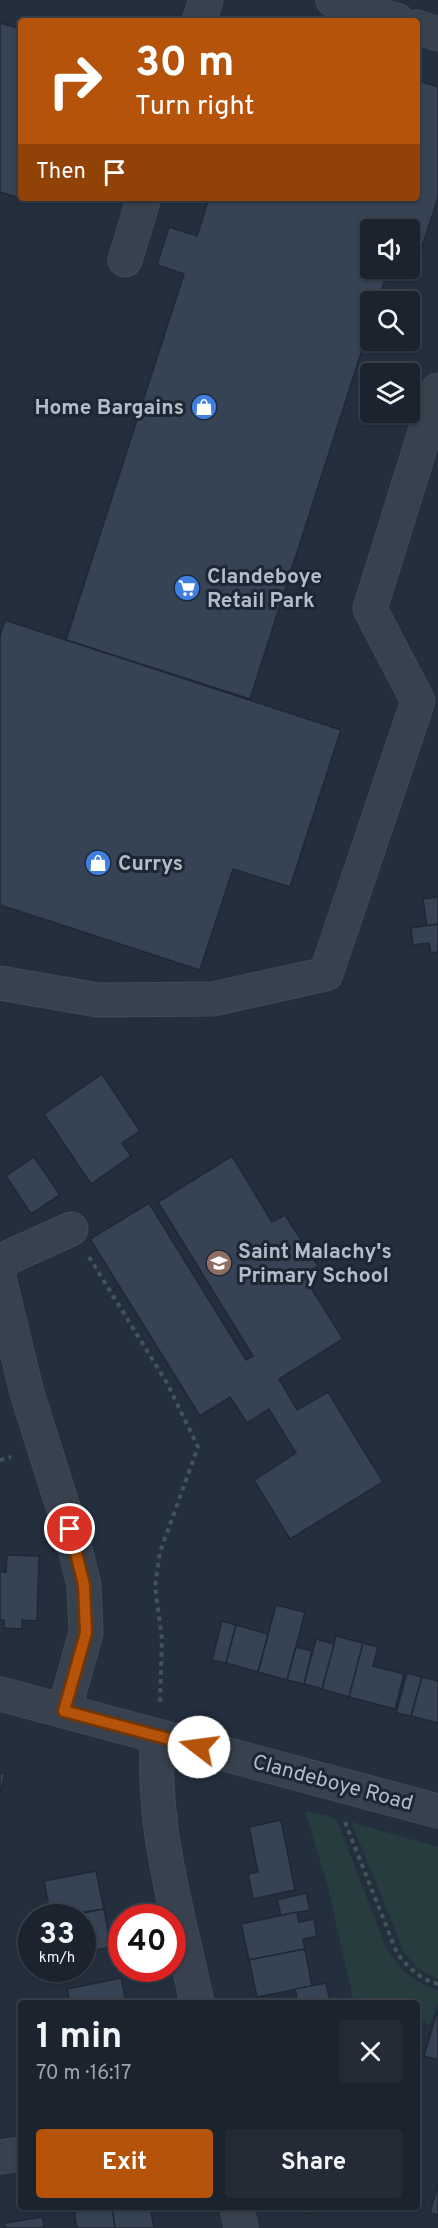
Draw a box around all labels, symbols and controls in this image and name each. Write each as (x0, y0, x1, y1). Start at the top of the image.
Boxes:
text: 30 m (135, 38, 234, 91)
icon: right (36, 42, 114, 120)
text: Turn right (135, 90, 254, 124)
icon: arrive (98, 156, 131, 189)
text: Then (36, 159, 86, 186)
map controls (360, 219, 420, 423)
button: sound (360, 219, 420, 279)
button: search (360, 291, 420, 351)
button: layers (360, 363, 420, 423)
shop icon: Home Bargains (189, 392, 219, 422)
place label: Home Bargains (34, 395, 184, 422)
place label: Clandeboye Retail Park (207, 564, 322, 615)
supermarket icon: Clandeboye Retail Park (172, 573, 202, 603)
shop icon: Currys (83, 848, 113, 878)
place label: Currys (118, 851, 183, 878)
place label: Saint Malachy's Primary School (238, 1239, 392, 1290)
school or university icon: Saint Malachy's Primary School (204, 1248, 234, 1278)
pin (44, 1503, 95, 1554)
icon: arrive (53, 1512, 86, 1545)
position arrow (167, 1715, 231, 1779)
street label: Clandeboye Road (249, 1749, 416, 1818)
speed limit sign: 40 (108, 1904, 186, 1982)
text: 33 (39, 1917, 75, 1954)
text: km/h (39, 1949, 75, 1968)
text: 1 min (36, 2015, 122, 2061)
button: close (339, 2020, 402, 2083)
text: 70 m · 16:17 (36, 2061, 131, 2087)
button: Exit (36, 2129, 213, 2198)
button: Share (225, 2129, 402, 2198)

